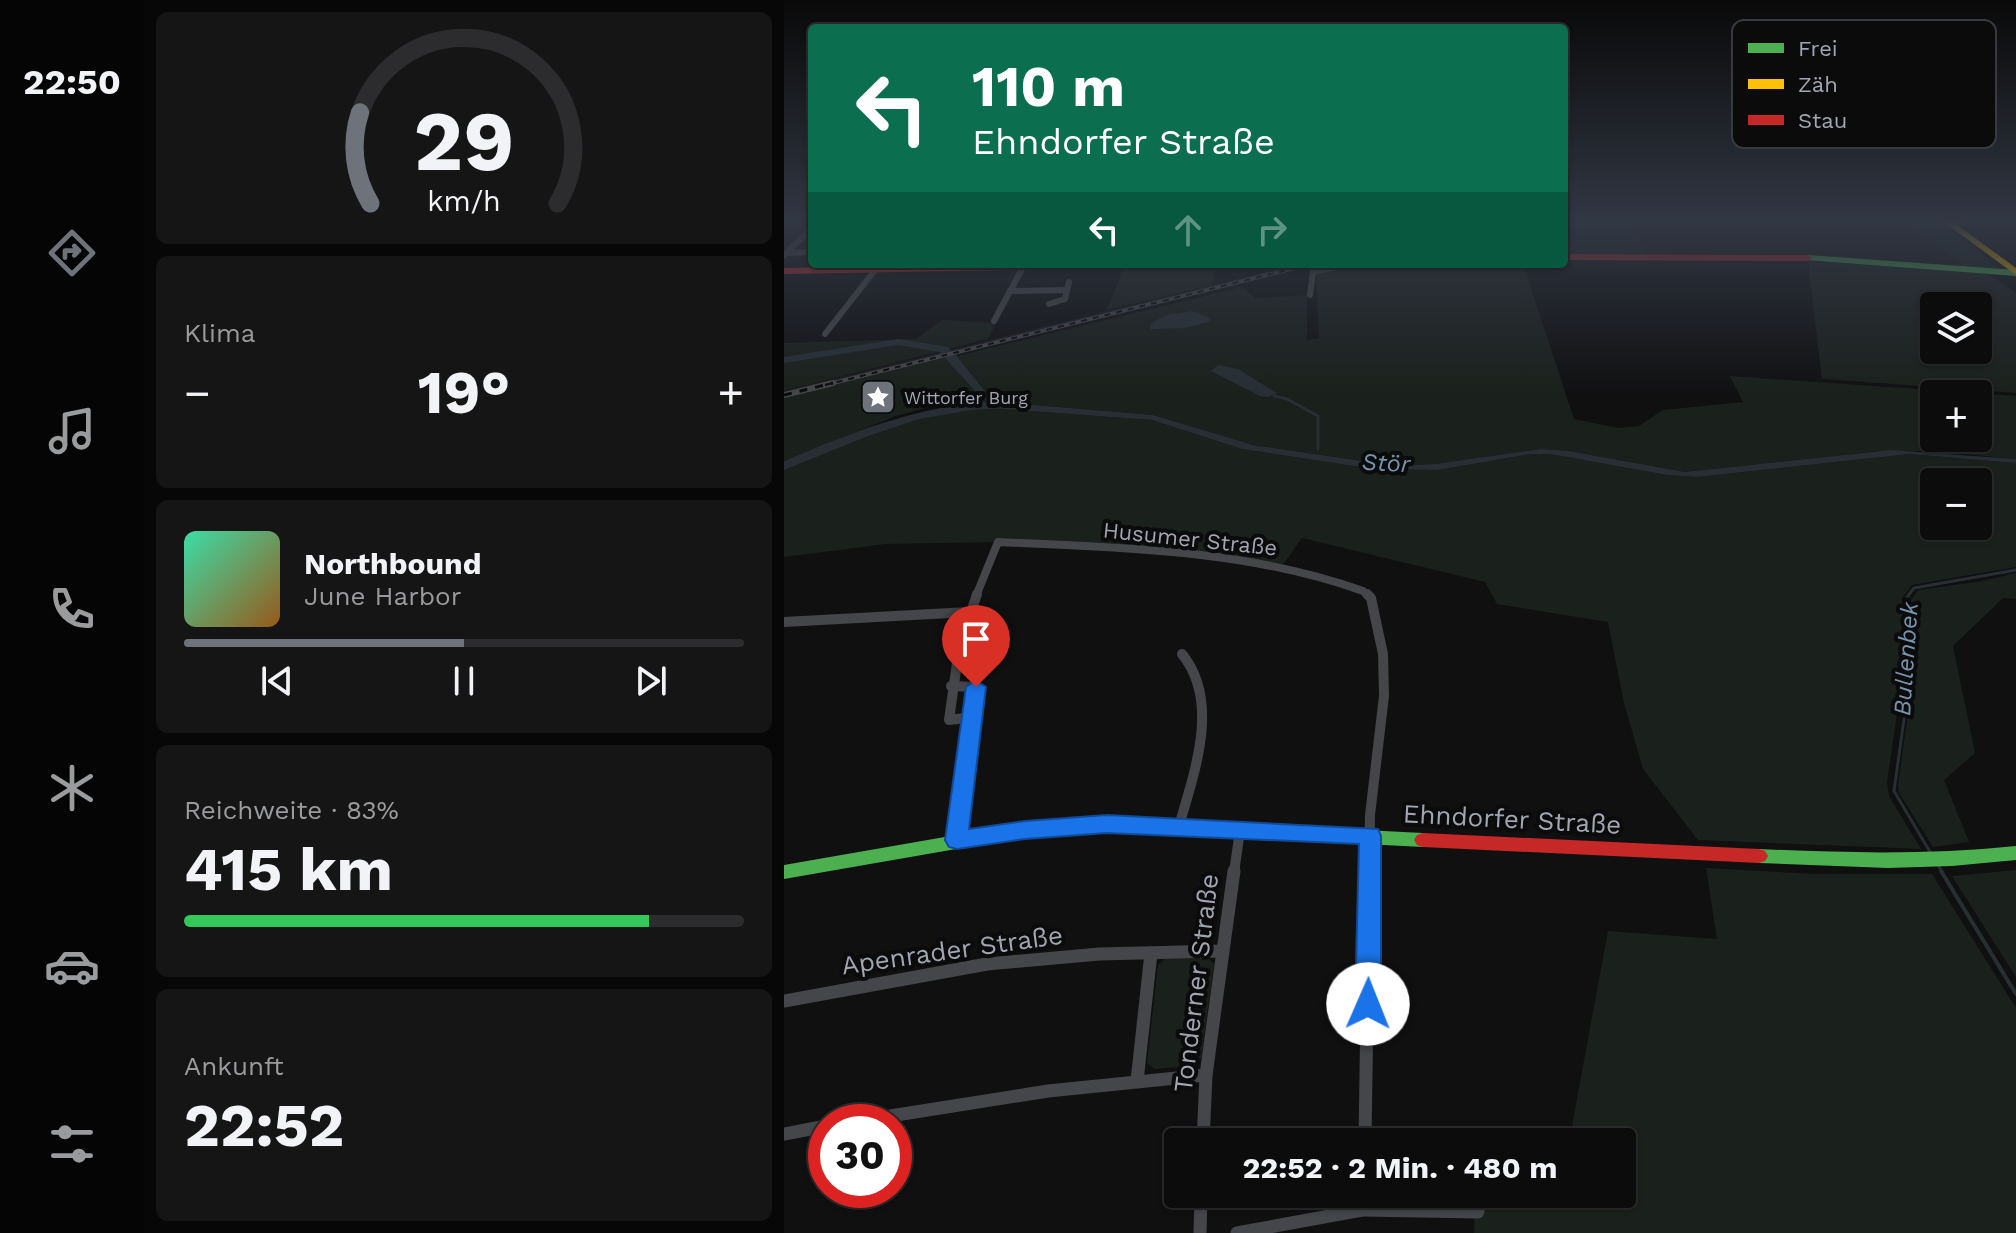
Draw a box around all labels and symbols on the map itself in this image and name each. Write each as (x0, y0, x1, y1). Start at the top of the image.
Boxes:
legend (1732, 20, 1996, 148)
text: Frei (1798, 36, 1838, 61)
text: Zäh (1798, 72, 1838, 97)
text: Stau (1798, 108, 1847, 133)
place icon: Wittorfer Burg (859, 378, 897, 416)
place label: Wittorfer Burg (904, 387, 1028, 408)
water label: Stör (1361, 448, 1413, 478)
street label: Husumer Straße (1102, 517, 1278, 561)
water label: Bullenbek (1888, 600, 1924, 717)
pin (942, 605, 1010, 687)
street label: Ehndorfer Straße (1402, 798, 1622, 840)
street label: Tonderner Straße (1168, 872, 1224, 1094)
street label: Apenrader Straße (839, 920, 1065, 980)
position arrow (1326, 962, 1410, 1046)
speed limit sign: 30 (808, 1104, 912, 1208)

